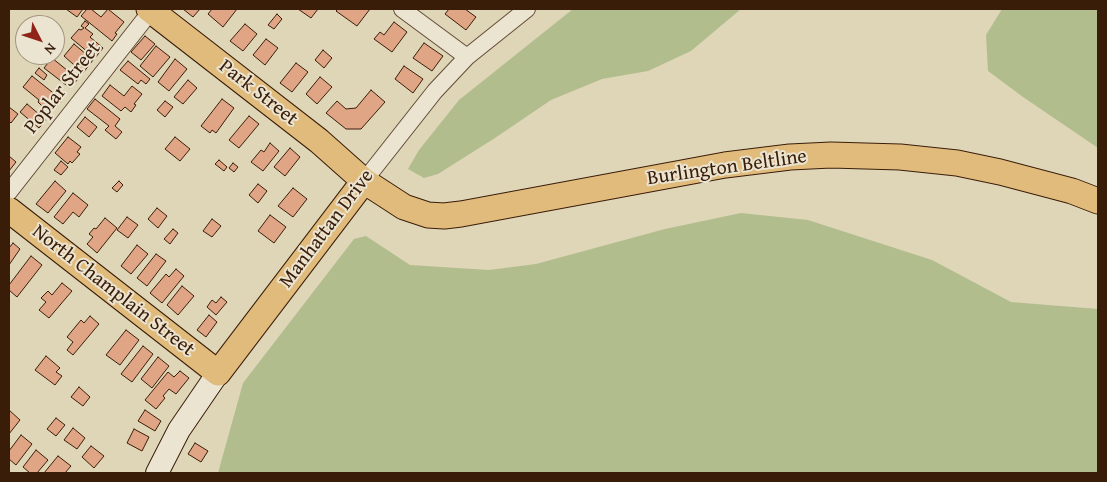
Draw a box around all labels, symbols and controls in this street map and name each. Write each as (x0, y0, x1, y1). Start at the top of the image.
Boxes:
north arrow (15, 15, 65, 65)
street label: Poplar Street (20, 37, 106, 139)
text: N (40, 39, 61, 59)
street label: Park Street (214, 55, 302, 131)
street label: Burlington Beltline (646, 145, 808, 191)
street label: Manhattan Drive (275, 165, 379, 293)
street label: North Champlain Street (27, 220, 199, 362)

